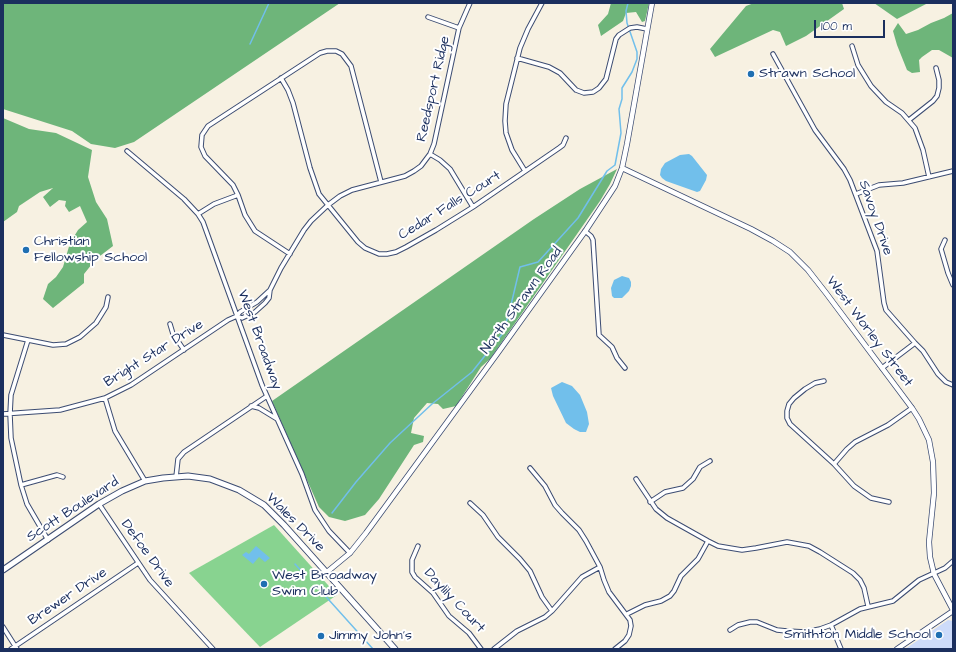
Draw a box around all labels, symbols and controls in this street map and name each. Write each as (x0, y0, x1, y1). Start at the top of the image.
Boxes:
scale bar (816, 12, 887, 38)
text: 100 m (821, 18, 852, 35)
street label: Reedsport Ridge (414, 34, 454, 144)
place label: Strawn School (759, 66, 855, 82)
marker: Strawn School (746, 69, 756, 79)
street label: Cedar Falls Court (396, 168, 504, 244)
street label: Savoy Drive (854, 178, 896, 258)
place label: Christian Fellowship School (34, 234, 147, 266)
street label: North Strawn Road (478, 244, 566, 358)
marker: Christian Fellowship School (21, 245, 31, 255)
street label: West Worley Street (822, 273, 916, 391)
street label: West Broadway (233, 288, 285, 392)
street label: Bright Star Drive (101, 317, 207, 391)
street label: Scott Boulevard (24, 474, 122, 546)
street label: Wales Drive (262, 490, 328, 556)
street label: Defoe Drive (117, 517, 177, 591)
street label: Brewer Drive (25, 565, 111, 629)
street label: Daylily Court (420, 565, 488, 637)
place label: West Broadway Swim Club (272, 568, 377, 600)
marker: West Broadway Swim Club (259, 579, 269, 589)
place label: Smithton Middle School (784, 627, 931, 643)
place label: Jimmy John's (329, 628, 412, 644)
marker: Smithton Middle School (934, 630, 944, 640)
marker: Jimmy John's (316, 631, 326, 641)

